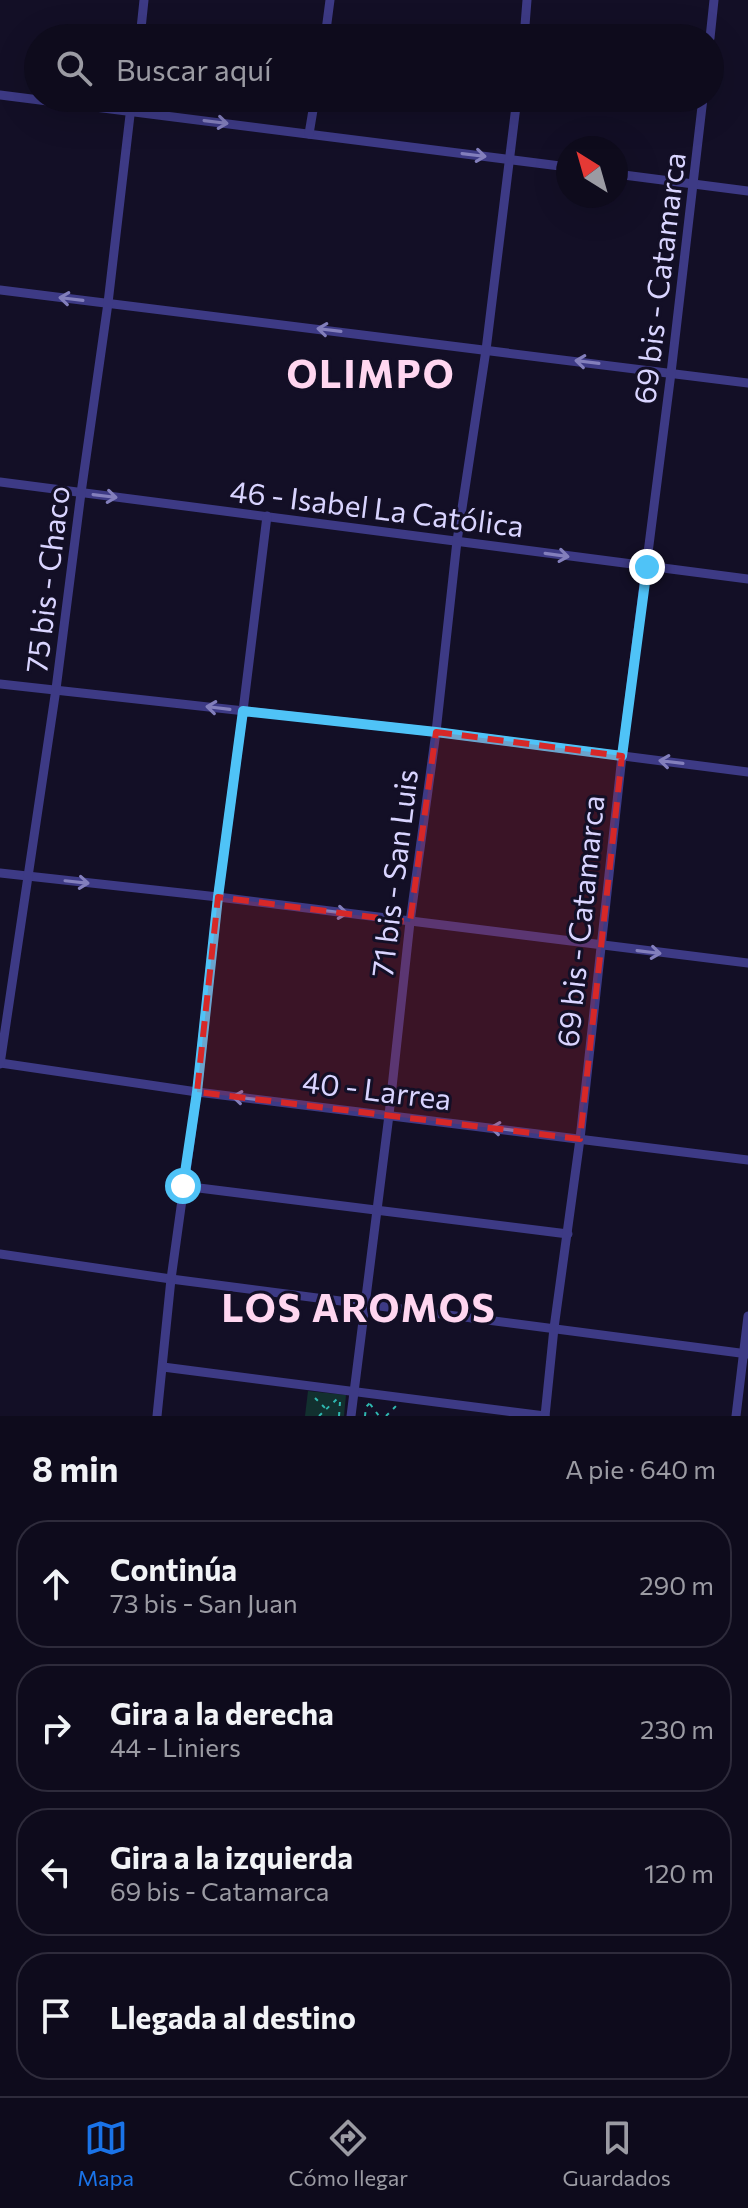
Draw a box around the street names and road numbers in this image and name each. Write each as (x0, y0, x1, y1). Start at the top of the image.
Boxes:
street label: 69 bis - Catamarca (624, 150, 692, 406)
street label: 46 - Isabel La Católica (228, 471, 526, 543)
street label: 75 bis - Chaco (16, 483, 76, 675)
street label: 71 bis - San Luis (362, 767, 424, 979)
street label: 69 bis - Catamarca (547, 793, 611, 1049)
street label: 40 - Larrea (301, 1062, 453, 1116)

